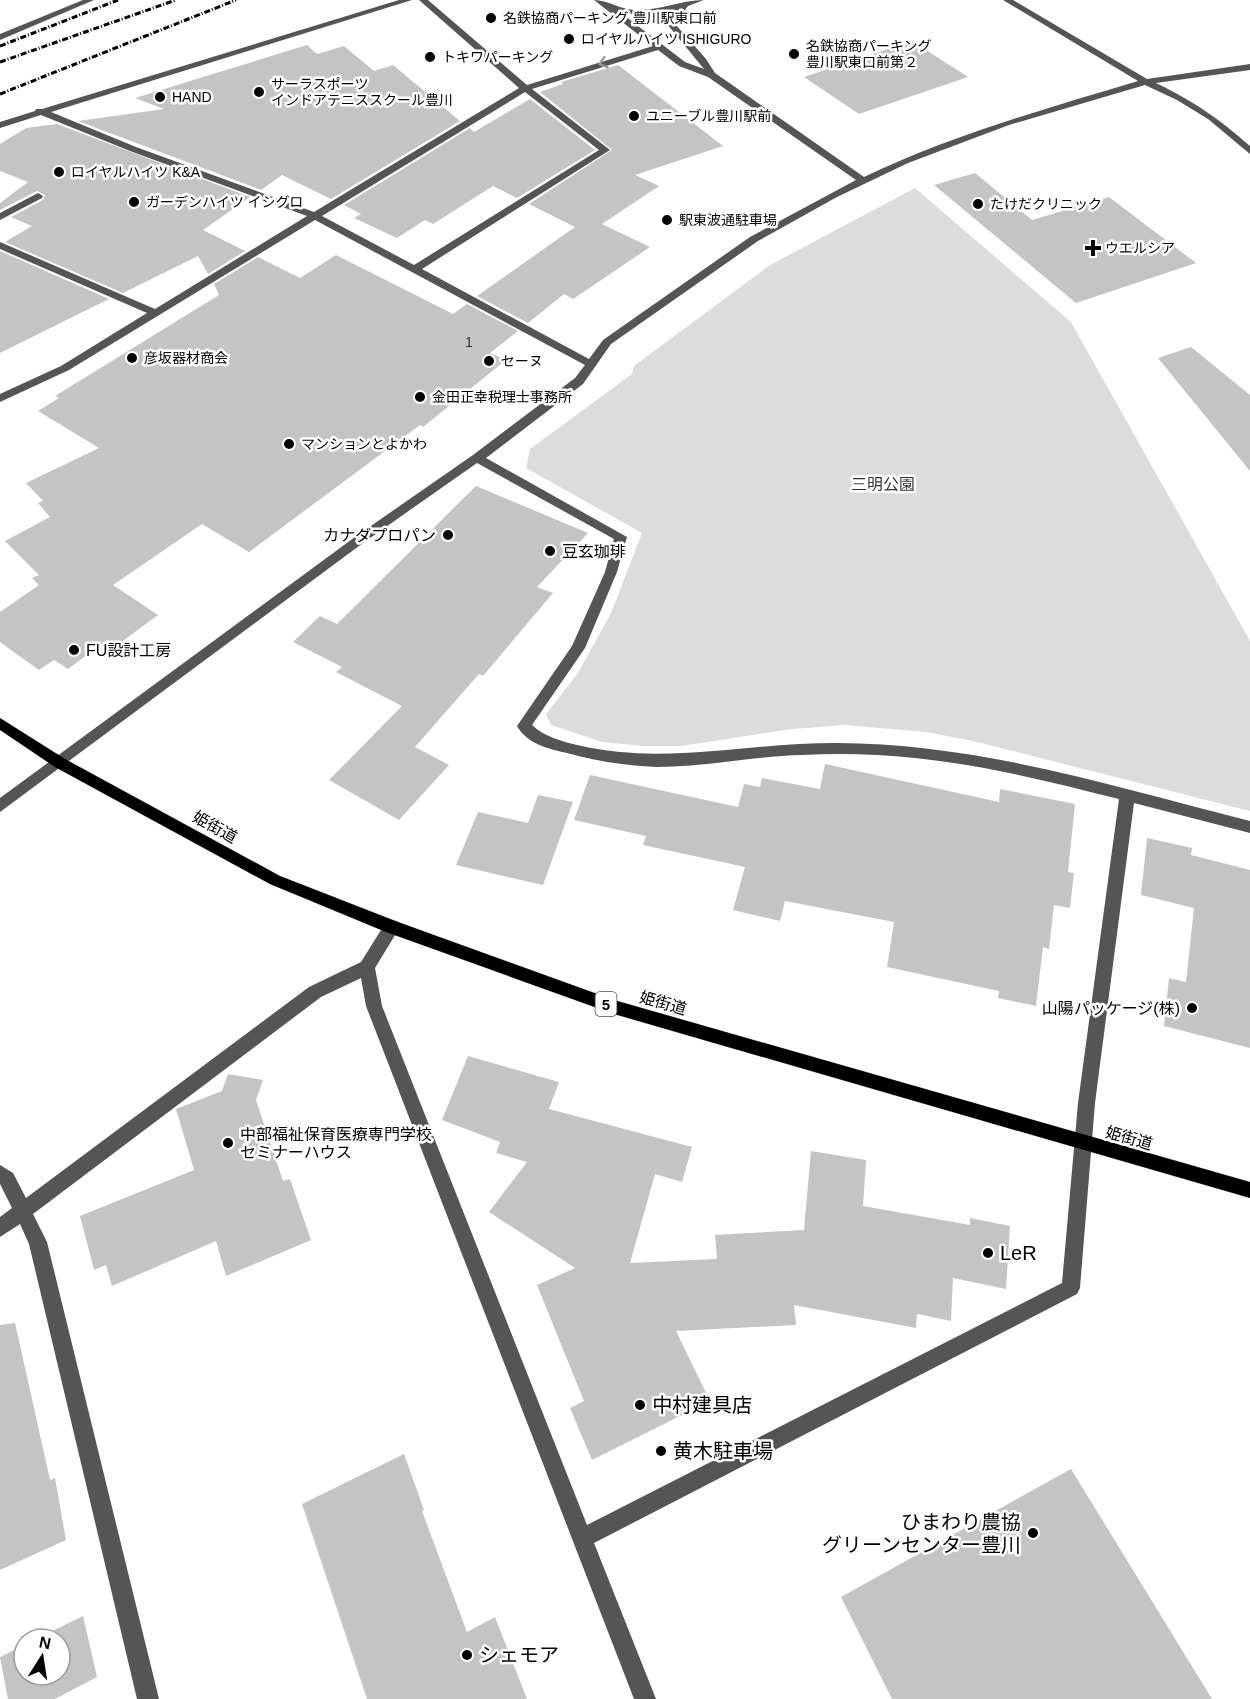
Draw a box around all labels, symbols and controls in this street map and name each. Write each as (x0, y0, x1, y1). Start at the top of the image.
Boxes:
place label: 名鉄協商パーキング 豊川駅東口前 (503, 10, 716, 26)
marker: 名鉄協商パーキング 豊川駅東口前 (484, 11, 498, 25)
place label: ロイヤルハイツ ISHIGURO (581, 31, 752, 47)
marker: ロイヤルハイツ ISHIGURO (562, 32, 576, 46)
place label: 名鉄協商パーキング 豊川駅東口前第２ (806, 38, 932, 70)
marker: 名鉄協商パーキング 豊川駅東口前第２ (787, 47, 801, 61)
place label: トキワパーキング (442, 49, 553, 65)
marker: トキワパーキング (423, 50, 437, 64)
one-way arrow (598, 56, 609, 68)
place label: サーラスポーツ インドアテニススクール豊川 (271, 76, 453, 108)
marker: サーラスポーツ インドアテニススクール豊川 (252, 85, 266, 99)
place label: HAND (172, 89, 212, 105)
marker: HAND (153, 90, 167, 104)
place label: ユニーブル豊川駅前 (646, 108, 771, 124)
marker: ユニーブル豊川駅前 (627, 109, 641, 123)
place label: ロイヤルハイツ K&A (71, 164, 201, 180)
marker: ロイヤルハイツ K&A (52, 165, 66, 179)
place label: ガーデンハイツ イシグロ (146, 194, 304, 210)
marker: ガーデンハイツ イシグロ (127, 195, 141, 209)
place label: たけだクリニック (990, 196, 1102, 212)
marker: たけだクリニック (971, 197, 985, 211)
place label: 駅東波通駐車場 (679, 212, 777, 228)
marker: 駅東波通駐車場 (660, 213, 674, 227)
place label: ウエルシア (1105, 240, 1175, 256)
marker: ウエルシア (1086, 241, 1100, 255)
house number: 1 (465, 334, 473, 350)
place label: 彦坂器材商会 (144, 350, 228, 366)
marker: 彦坂器材商会 (125, 351, 139, 365)
place label: セーヌ (501, 353, 543, 369)
marker: セーヌ (482, 354, 496, 368)
place label: 金田正幸税理士事務所 (432, 389, 572, 405)
marker: 金田正幸税理士事務所 (413, 390, 427, 404)
place label: マンションとよかわ (301, 436, 427, 452)
marker: マンションとよかわ (282, 437, 296, 451)
park label: 三明公園 (851, 476, 915, 493)
place label: カナダプロパン (323, 527, 436, 544)
marker: カナダプロパン (441, 528, 455, 542)
place label: 豆玄珈琲 (562, 543, 626, 560)
marker: 豆玄珈琲 (543, 544, 557, 558)
place label: FU設計工房 (86, 642, 171, 659)
marker: FU設計工房 (67, 643, 81, 657)
street label: 姫街道 (190, 808, 240, 846)
street label: 姫街道 (638, 988, 688, 1018)
road number: 5 (596, 992, 616, 1016)
place label: 山陽パッケージ(株) (1042, 1000, 1180, 1017)
marker: 山陽パッケージ(株) (1185, 1001, 1199, 1015)
street label: 姫街道 (1104, 1123, 1154, 1153)
place label: 中部福祉保育医療専門学校 セミナーハウス (240, 1126, 432, 1161)
marker: 中部福祉保育医療専門学校 セミナーハウス (221, 1136, 235, 1150)
place label: LeR (1000, 1242, 1037, 1264)
marker: LeR (981, 1246, 995, 1260)
place label: 中村建具店 (652, 1394, 752, 1416)
marker: 中村建具店 (633, 1398, 647, 1412)
place label: 黄木駐車場 (673, 1440, 773, 1462)
marker: 黄木駐車場 (654, 1444, 668, 1458)
place label: ひまわり農協 グリーンセンター豊川 (822, 1511, 1021, 1556)
marker: ひまわり農協 グリーンセンター豊川 (1026, 1526, 1040, 1540)
north arrow (12, 1627, 72, 1687)
text: N (38, 1633, 52, 1652)
place label: シェモア (479, 1644, 559, 1666)
marker: シェモア (460, 1648, 474, 1662)

